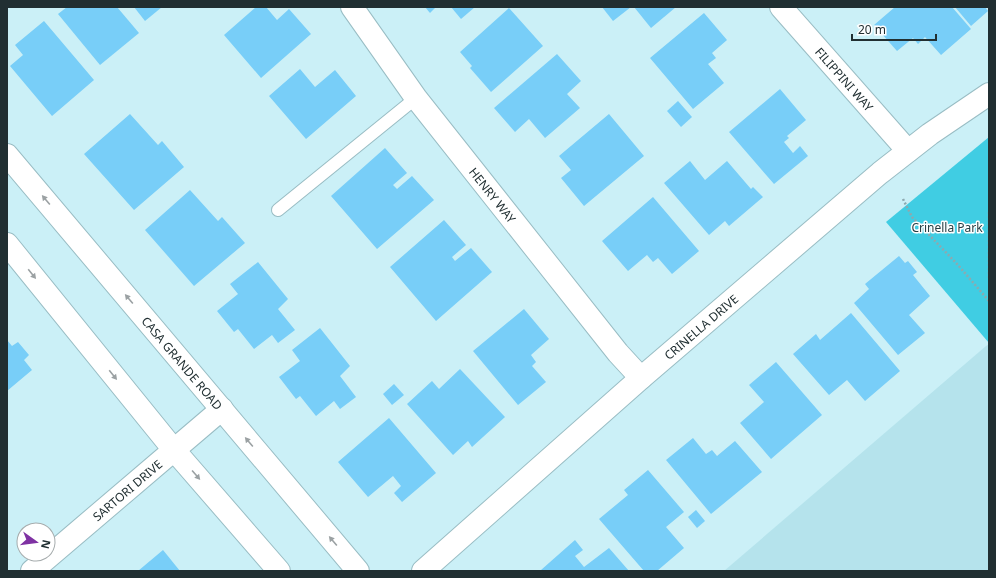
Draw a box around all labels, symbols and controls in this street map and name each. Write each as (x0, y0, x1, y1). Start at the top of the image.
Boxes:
scale bar (852, 16, 936, 42)
text: 20 m (858, 21, 886, 38)
street label: FILIPPINI WAY (812, 43, 877, 115)
street label: HENRY WAY (466, 164, 520, 227)
one-way arrow (41, 195, 50, 205)
park label: Crinella Park (911, 219, 983, 236)
one-way arrow (27, 269, 36, 279)
street label: CRINELLA DRIVE (660, 290, 742, 363)
one-way arrow (125, 294, 134, 305)
street label: CASA GRANDE ROAD (138, 313, 227, 413)
one-way arrow (109, 369, 118, 380)
one-way arrow (245, 436, 254, 447)
street label: SARTORI DRIVE (89, 455, 166, 524)
one-way arrow (192, 470, 201, 481)
north arrow (16, 522, 56, 562)
one-way arrow (328, 536, 337, 547)
text: N (38, 538, 55, 551)

